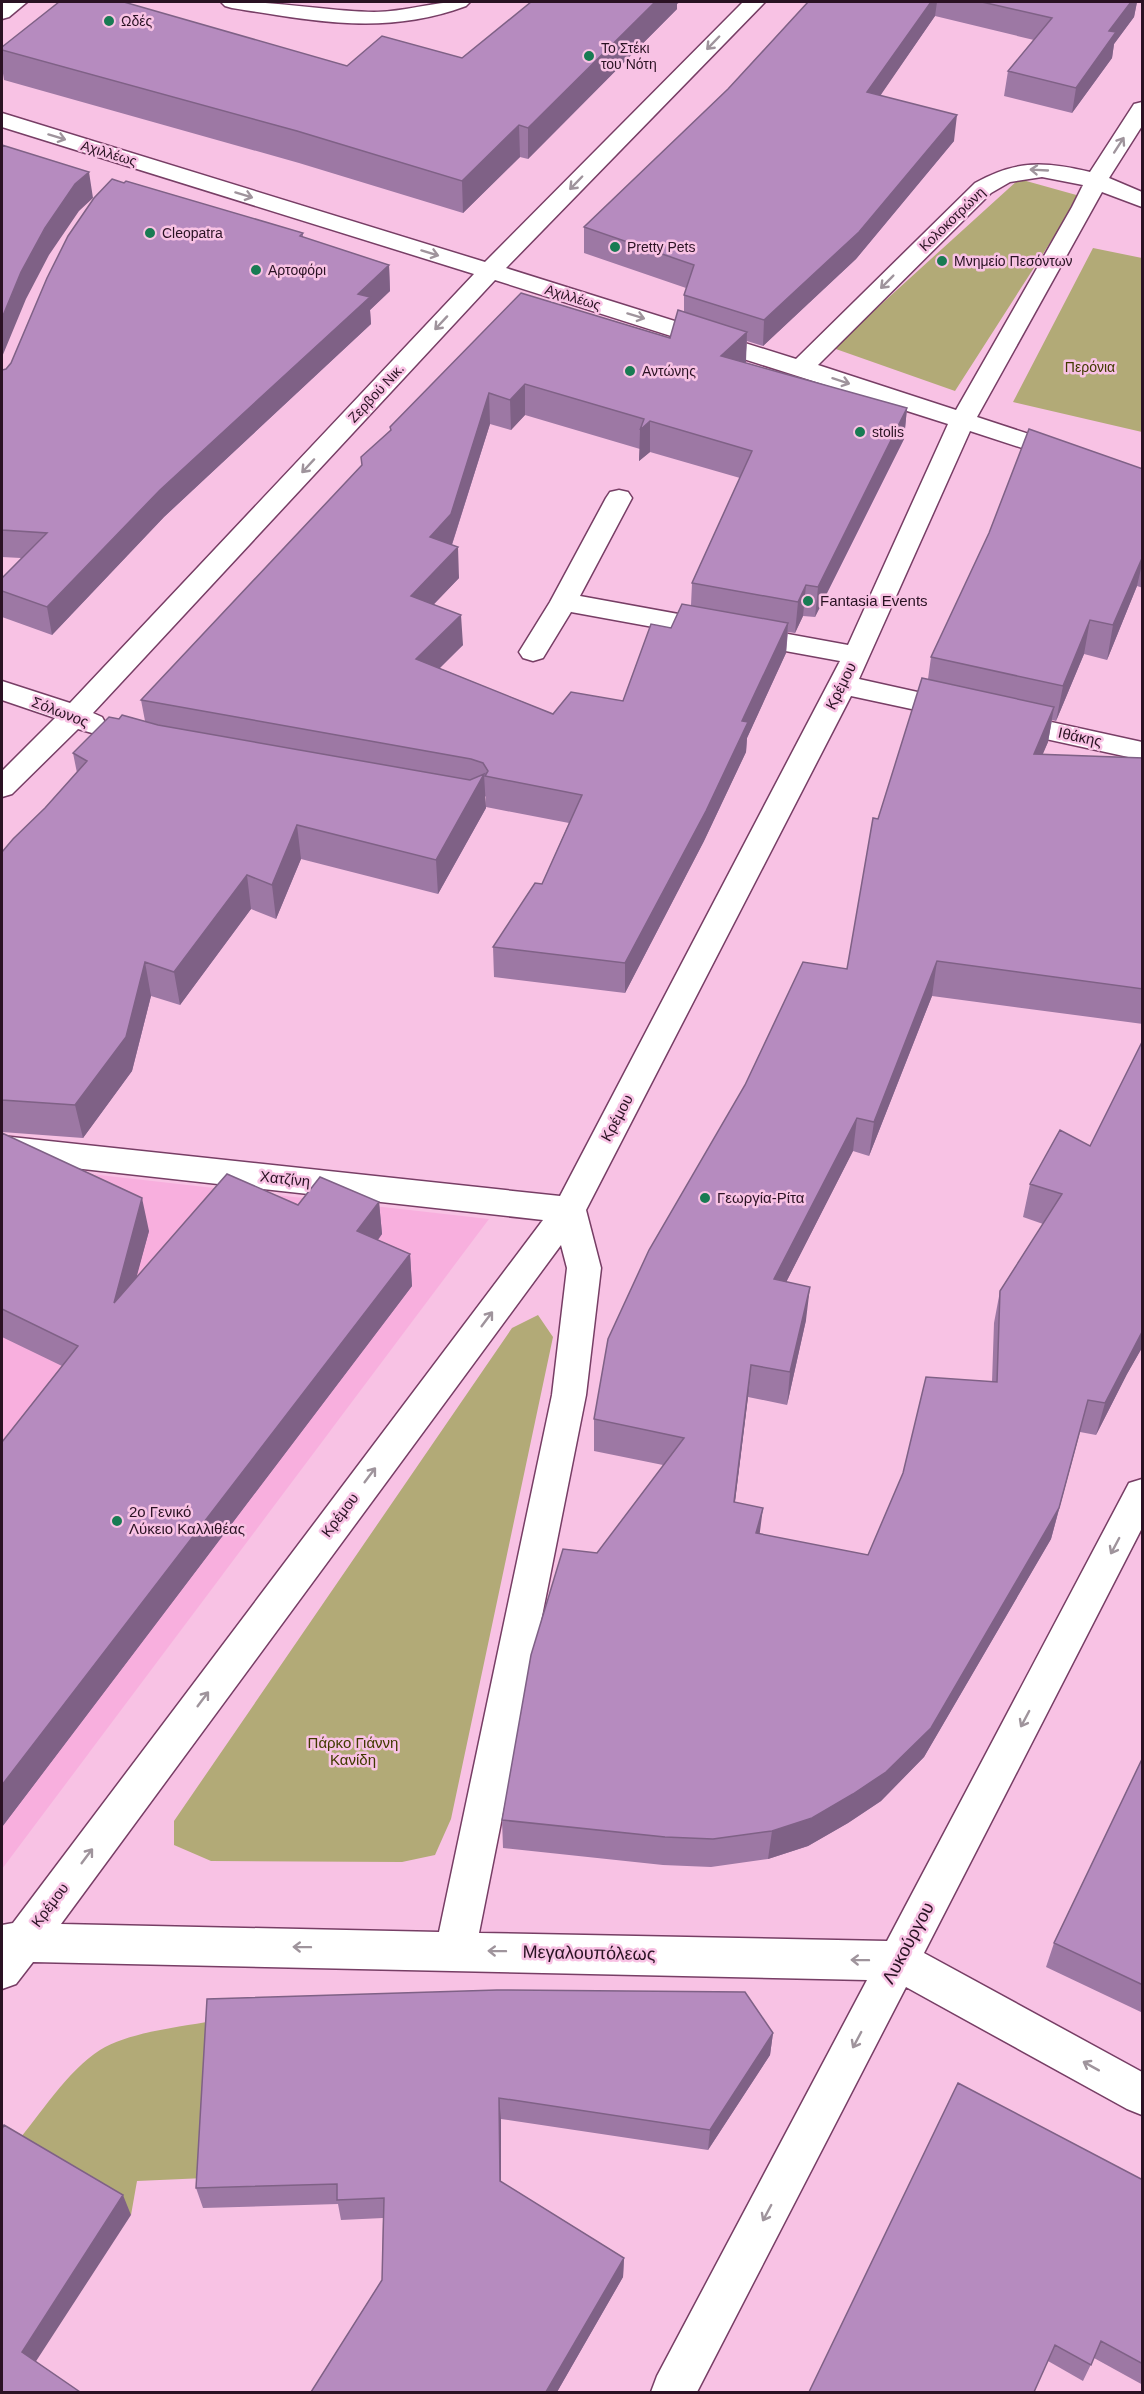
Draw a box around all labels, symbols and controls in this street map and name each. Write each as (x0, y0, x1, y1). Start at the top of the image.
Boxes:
place label: Ωδές (121, 13, 153, 29)
marker: Ωδές (102, 14, 116, 28)
one-way arrow (705, 36, 720, 51)
place label: Το Στέκι του Νότη (601, 40, 657, 72)
marker: Το Στέκι του Νότη (582, 49, 596, 63)
one-way arrow (47, 133, 66, 144)
street label: Αχιλλέως (79, 137, 139, 169)
one-way arrow (1113, 137, 1125, 154)
one-way arrow (1029, 164, 1049, 176)
one-way arrow (569, 175, 584, 190)
street label: Κολοκοτρώνη (916, 184, 988, 254)
one-way arrow (234, 190, 253, 201)
place label: Cleopatra (162, 225, 223, 241)
marker: Cleopatra (143, 226, 157, 240)
place label: Pretty Pets (627, 239, 695, 255)
marker: Pretty Pets (608, 240, 622, 254)
one-way arrow (420, 248, 439, 259)
place label: Μνημείο Πεσόντων (954, 253, 1073, 269)
marker: Μνημείο Πεσόντων (935, 254, 949, 268)
place label: Αρτοφόρι (268, 262, 326, 278)
marker: Αρτοφόρι (249, 263, 263, 277)
one-way arrow (880, 275, 895, 290)
street label: Αχιλλέως (543, 281, 603, 313)
one-way arrow (626, 311, 645, 322)
one-way arrow (434, 316, 448, 331)
park label: Περόνια (1065, 359, 1115, 375)
street label: Ζερβού Νικ. (345, 360, 407, 426)
place label: Αντώνης (642, 363, 696, 379)
marker: Αντώνης (623, 364, 637, 378)
one-way arrow (831, 376, 850, 387)
place label: stolis (872, 424, 904, 440)
marker: stolis (853, 425, 867, 439)
one-way arrow (301, 458, 315, 473)
place label: Fantasia Events (820, 592, 928, 609)
marker: Fantasia Events (801, 594, 815, 608)
street label: Κρέμου (822, 659, 859, 712)
street label: Σόλωνος (29, 693, 91, 730)
street label: Ιθάκης (1057, 724, 1104, 749)
street label: Κρέμου (597, 1092, 636, 1144)
street label: Χατζίνη (259, 1167, 311, 1190)
place label: Γεωργία-Ρίτα (717, 1189, 805, 1206)
marker: Γεωργία-Ρίτα (698, 1191, 712, 1205)
one-way arrow (481, 1312, 493, 1328)
one-way arrow (363, 1468, 376, 1484)
street label: Κρέμου (318, 1489, 362, 1540)
place label: 2ο Γενικό Λύκειο Καλλιθέας (129, 1503, 245, 1537)
marker: 2ο Γενικό Λύκειο Καλλιθέας (110, 1514, 124, 1528)
one-way arrow (1109, 1536, 1121, 1554)
one-way arrow (197, 1692, 209, 1708)
one-way arrow (1019, 1709, 1030, 1727)
park label: Πάρκο Γιάννη Κανίδη (308, 1734, 398, 1768)
one-way arrow (80, 1848, 93, 1864)
street label: Κρέμου (28, 1879, 72, 1930)
street label: Λυκούργου (878, 1899, 938, 1987)
one-way arrow (293, 1941, 313, 1953)
street label: Μεγαλουπόλεως (522, 1942, 656, 1964)
one-way arrow (488, 1945, 508, 1957)
one-way arrow (851, 1954, 871, 1965)
one-way arrow (851, 2031, 862, 2049)
one-way arrow (1083, 2060, 1100, 2072)
one-way arrow (761, 2204, 773, 2221)

